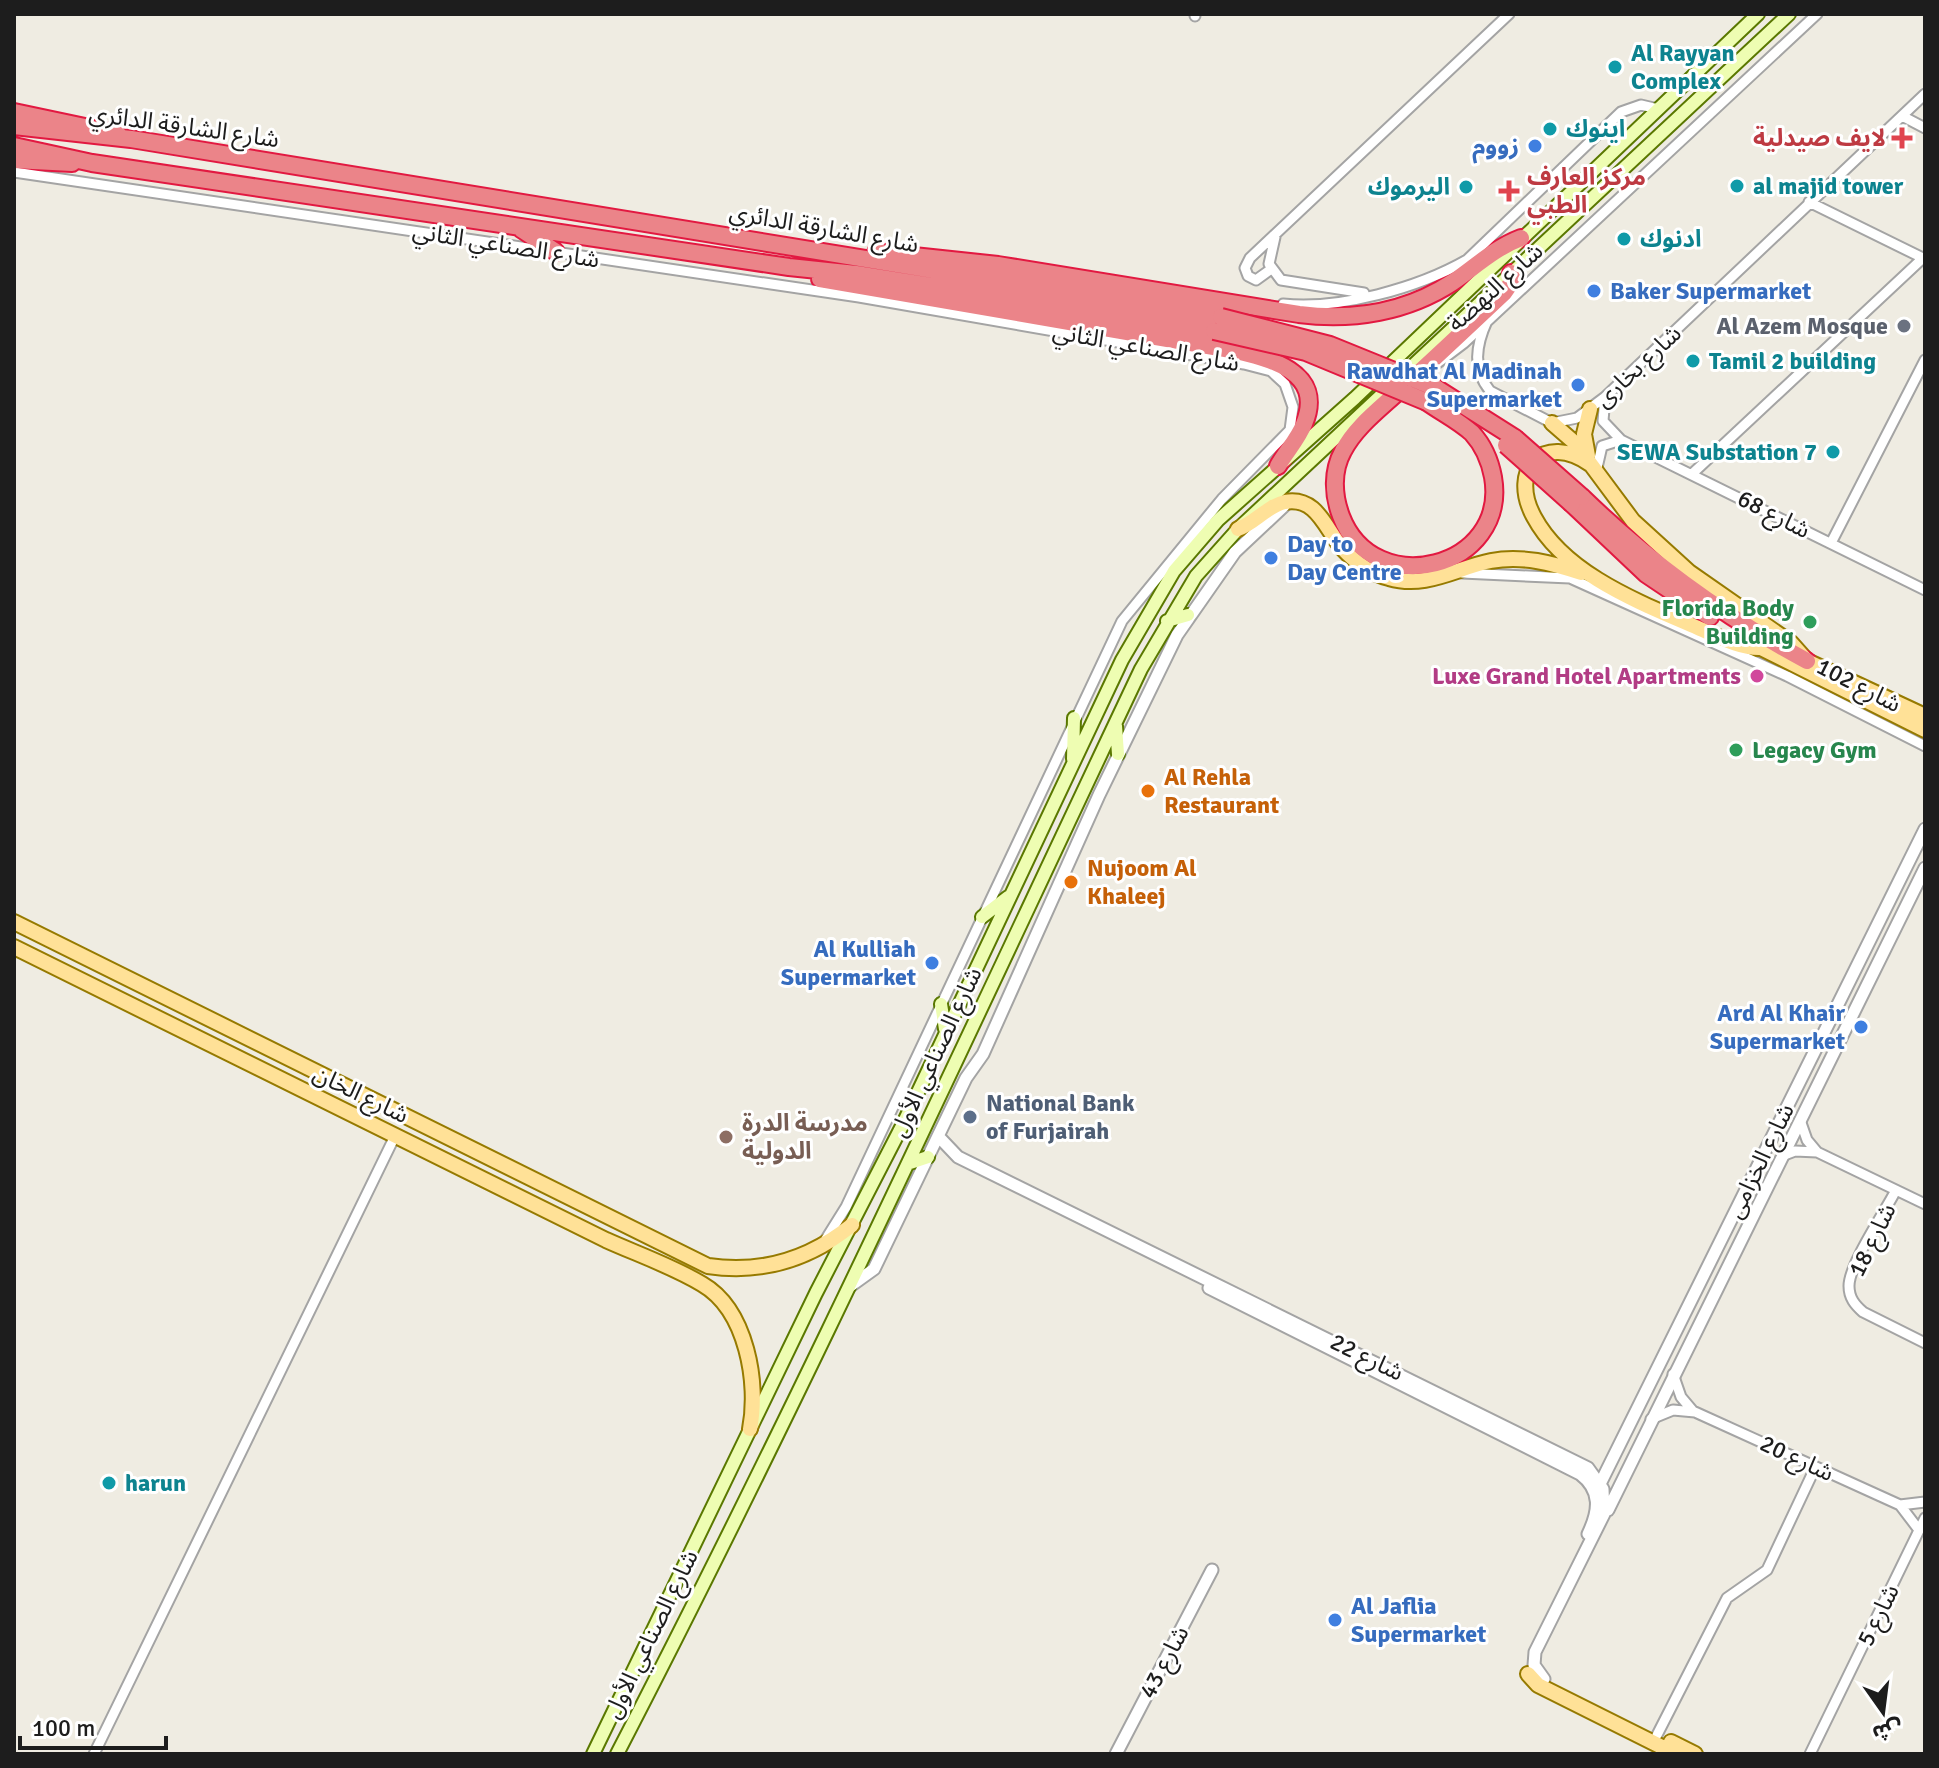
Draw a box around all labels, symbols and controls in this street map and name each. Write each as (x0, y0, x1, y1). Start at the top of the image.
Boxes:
place label: Al Rayyan Complex (1631, 38, 1735, 96)
marker: Al Rayyan Complex (1606, 58, 1624, 76)
street label: شارع الشارقة الدائري (86, 98, 281, 158)
place label: اينوك (1566, 114, 1625, 144)
marker: اينوك (1541, 120, 1559, 138)
place label: لايف صيدلية (1753, 123, 1886, 153)
marker: لايف صيدلية (1893, 129, 1911, 147)
place label: زووم (1472, 131, 1519, 164)
marker: زووم (1526, 137, 1544, 155)
place label: مركز العارف الطبي (1527, 162, 1646, 225)
place label: al majid tower (1753, 171, 1904, 201)
place label: اليرموك (1368, 172, 1450, 202)
marker: al majid tower (1728, 177, 1746, 195)
marker: اليرموك (1457, 178, 1475, 196)
marker: مركز العارف الطبي (1498, 180, 1520, 202)
street label: شارع الشارقة الدائري (726, 197, 921, 263)
street label: شارع الصناعي الثاني (410, 215, 602, 278)
place label: ادنوك (1640, 224, 1702, 254)
marker: ادنوك (1615, 230, 1633, 248)
street label: شارع النهضة (1441, 236, 1551, 339)
place label: Baker Supermarket (1610, 276, 1811, 306)
marker: Baker Supermarket (1585, 282, 1603, 300)
place label: Al Azem Mosque (1717, 311, 1888, 341)
street label: شارع الصناعي الثاني (1050, 316, 1242, 382)
marker: Al Azem Mosque (1895, 317, 1913, 335)
street label: شارع بخارى (1588, 318, 1689, 415)
place label: Tamil 2 building (1709, 346, 1876, 376)
marker: Tamil 2 building (1684, 352, 1702, 370)
place label: Rawdhat Al Madinah Supermarket (1346, 356, 1562, 414)
marker: Rawdhat Al Madinah Supermarket (1569, 376, 1587, 394)
place label: SEWA Substation 7 (1617, 437, 1817, 467)
marker: SEWA Substation 7 (1824, 443, 1842, 461)
street label: شارع 68 (1732, 483, 1816, 547)
place label: Day to Day Centre (1287, 529, 1402, 587)
marker: Day to Day Centre (1262, 549, 1280, 567)
place label: Florida Body Building (1662, 593, 1794, 651)
marker: Florida Body Building (1801, 613, 1819, 631)
street label: شارع 102 (1811, 651, 1906, 721)
place label: Luxe Grand Hotel Apartments (1432, 661, 1741, 691)
marker: Luxe Grand Hotel Apartments (1748, 667, 1766, 685)
place label: Legacy Gym (1752, 735, 1877, 765)
marker: Legacy Gym (1727, 741, 1745, 759)
place label: Al Rehla Restaurant (1164, 762, 1279, 820)
marker: Al Rehla Restaurant (1139, 782, 1157, 800)
place label: Nujoom Al Khaleej (1087, 853, 1197, 911)
marker: Nujoom Al Khaleej (1062, 873, 1080, 891)
place label: Al Kulliah Supermarket (781, 934, 916, 992)
marker: Al Kulliah Supermarket (923, 954, 941, 972)
street label: شارع الصناعي الأول (884, 962, 992, 1143)
place label: Ard Al Khair Supermarket (1710, 998, 1845, 1056)
marker: Ard Al Khair Supermarket (1852, 1018, 1870, 1036)
street label: شارع الخان (307, 1058, 414, 1132)
place label: National Bank of Furjairah (986, 1088, 1135, 1146)
street label: شارع الخزامى (1719, 1099, 1802, 1224)
place label: مدرسة الدرة الدولية (742, 1108, 868, 1166)
marker: National Bank of Furjairah (961, 1108, 979, 1126)
marker: مدرسة الدرة الدولية (717, 1128, 735, 1146)
street label: شارع 18 (1841, 1198, 1904, 1282)
street label: شارع 22 (1325, 1326, 1409, 1389)
street label: شارع 20 (1754, 1428, 1839, 1490)
place label: harun (125, 1468, 186, 1498)
marker: harun (100, 1474, 118, 1492)
street label: شارع الصناعي الأول (597, 1545, 708, 1725)
street label: شارع 5 (1850, 1579, 1908, 1652)
place label: Al Jaflia Supermarket (1351, 1591, 1486, 1649)
marker: Al Jaflia Supermarket (1326, 1611, 1344, 1629)
street label: شارع 43 (1132, 1621, 1197, 1704)
north arrow (1843, 1672, 1923, 1752)
scale bar (20, 1700, 166, 1750)
text: 100 m (32, 1713, 95, 1743)
text: ش (1870, 1714, 1906, 1748)

